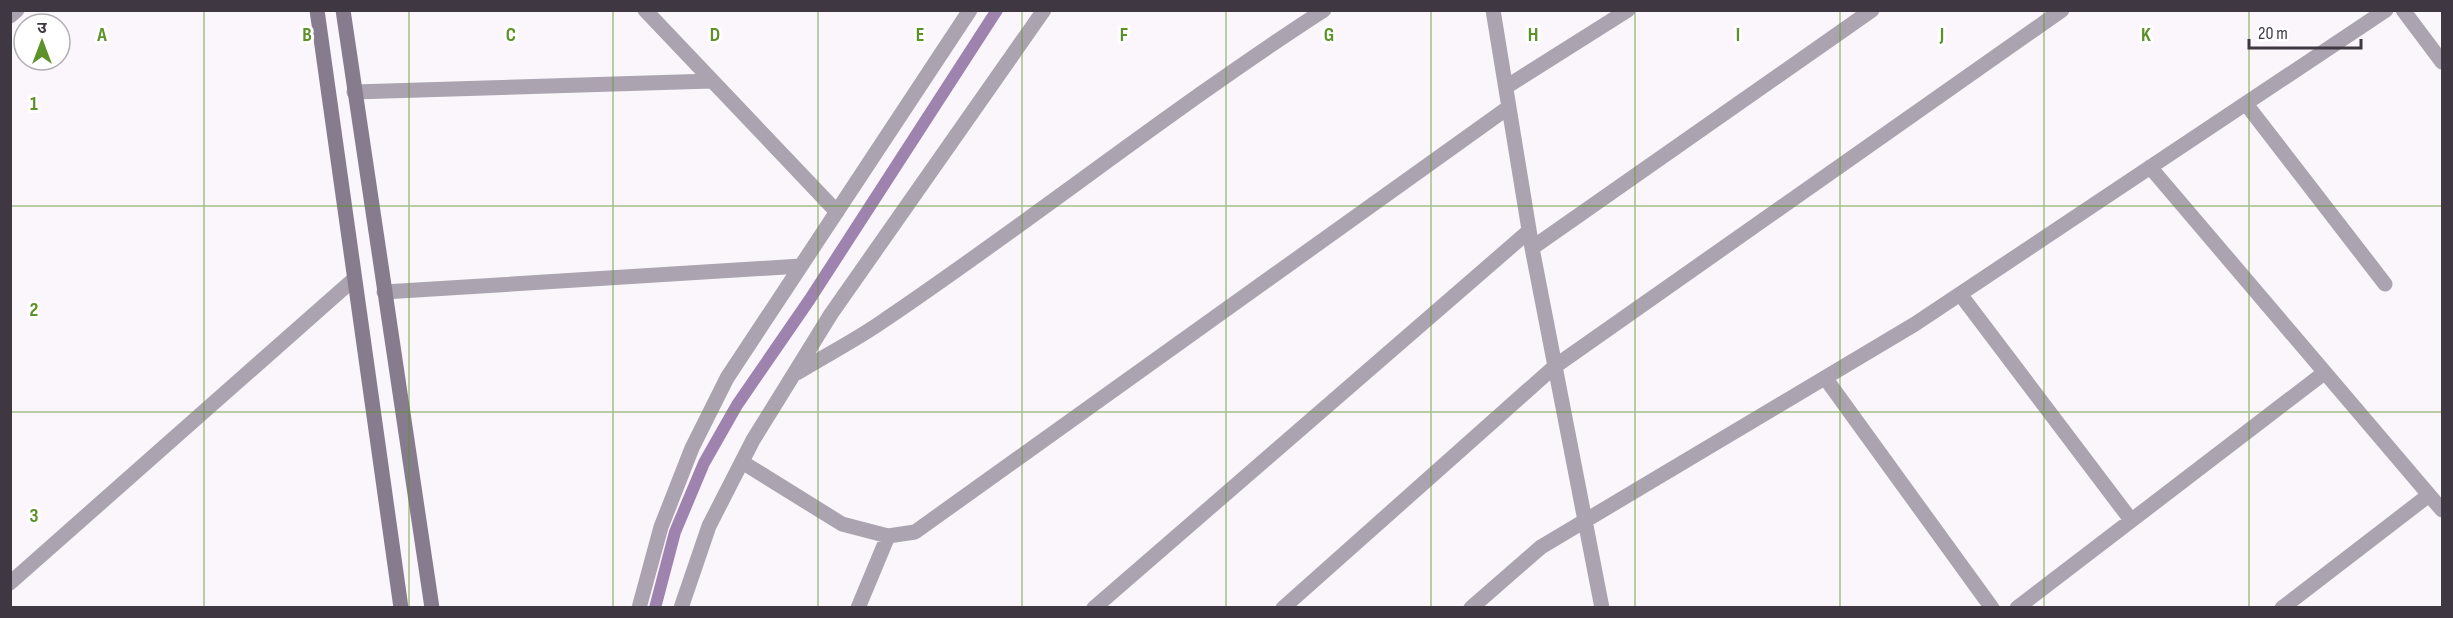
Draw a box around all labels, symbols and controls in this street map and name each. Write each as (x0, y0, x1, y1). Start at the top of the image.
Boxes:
north arrow (12, 12, 72, 72)
scale bar (2249, 12, 2362, 50)
text: उ (37, 19, 47, 38)
text: A (96, 23, 107, 47)
text: B (302, 23, 312, 47)
text: C (506, 23, 516, 47)
text: D (710, 23, 720, 47)
text: E (916, 23, 924, 47)
text: F (1120, 23, 1128, 47)
text: G (1324, 23, 1334, 47)
text: H (1528, 23, 1538, 47)
text: I (1736, 23, 1740, 47)
text: J (1939, 23, 1944, 47)
text: K (2141, 23, 2151, 47)
text: 20 m (2258, 23, 2288, 44)
text: 1 (30, 92, 38, 116)
text: 2 (30, 298, 38, 322)
text: 3 (30, 504, 39, 528)

